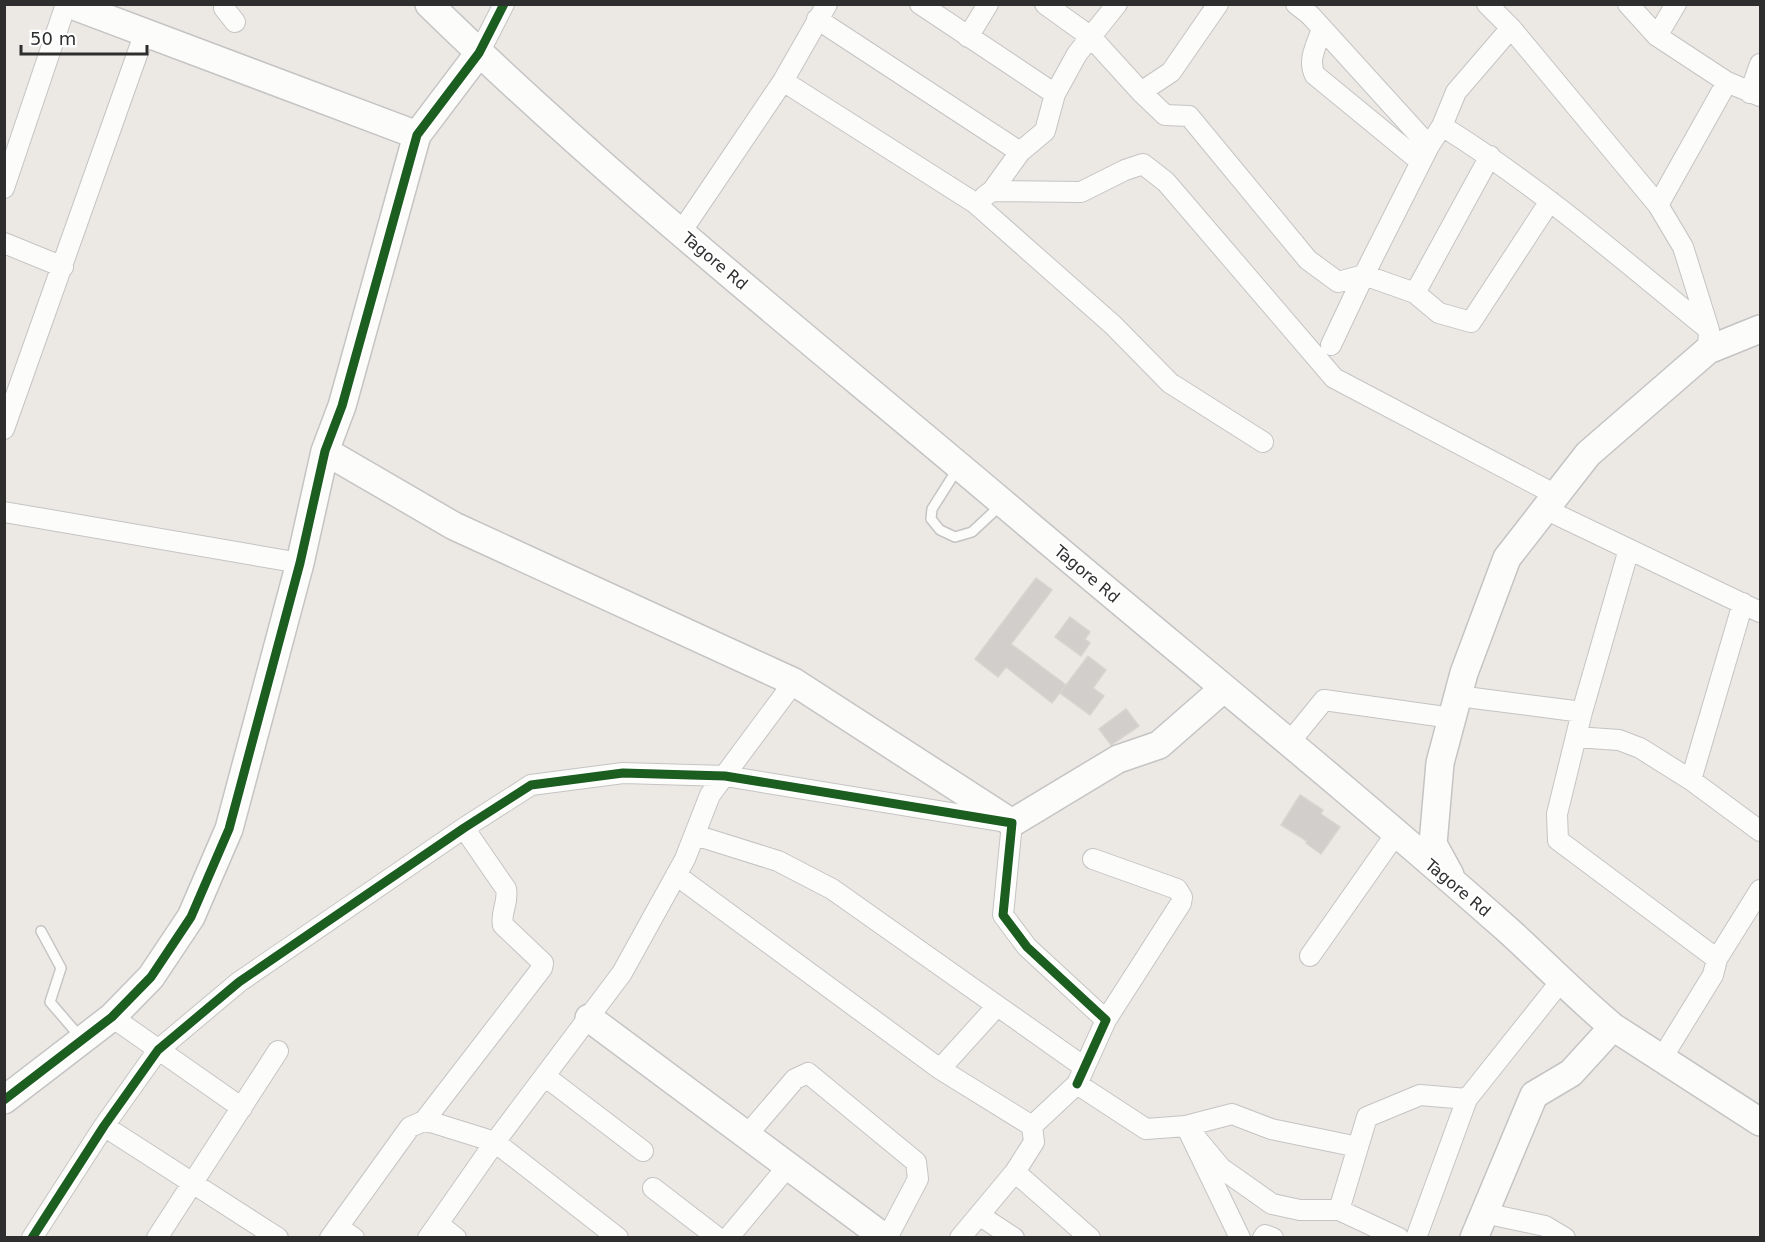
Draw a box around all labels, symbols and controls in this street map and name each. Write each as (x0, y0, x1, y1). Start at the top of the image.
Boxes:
scale bar (21, 18, 147, 56)
text: 50 m (30, 28, 76, 49)
street label: Tagore Rd (678, 228, 751, 294)
street label: Tagore Rd (1050, 541, 1123, 607)
street label: Tagore Rd (1421, 855, 1494, 921)

